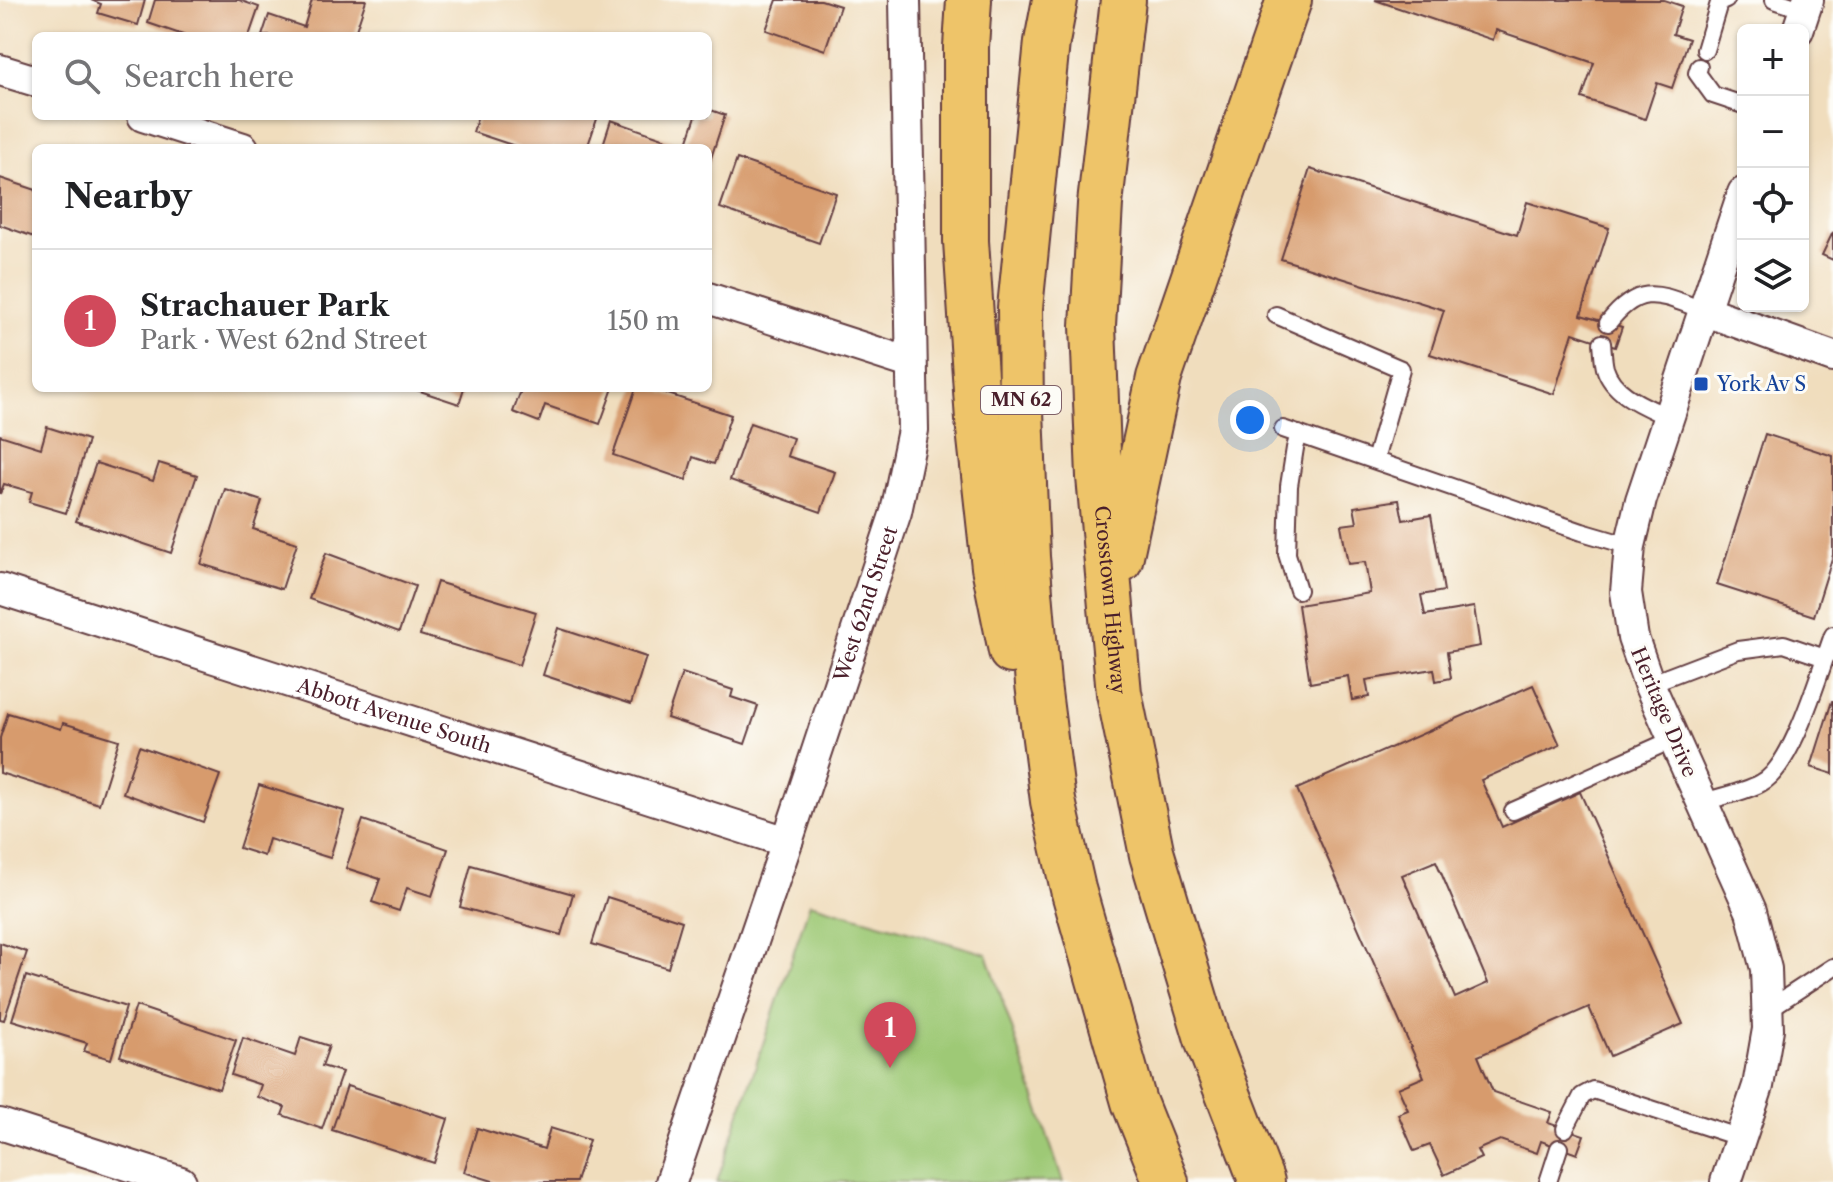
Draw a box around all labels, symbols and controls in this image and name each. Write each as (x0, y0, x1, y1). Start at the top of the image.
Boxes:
map controls (1737, 24, 1809, 312)
button: + (1737, 24, 1809, 96)
search box (32, 32, 712, 120)
icon: search (60, 54, 104, 98)
text: Search here (124, 58, 294, 95)
button: − (1737, 96, 1809, 168)
button: locate (1737, 168, 1809, 240)
text: Nearby (64, 175, 192, 217)
button: layers (1737, 240, 1809, 312)
text: Strachauer Park (140, 287, 389, 324)
text: 1 (84, 305, 96, 337)
text: 150 m (607, 305, 680, 337)
text: Park · West 62nd Street (140, 324, 427, 356)
place label: York Av S (1716, 372, 1806, 396)
marker: York Av S (1692, 375, 1710, 393)
road number: MN 62 (981, 386, 1061, 414)
your location (1230, 400, 1270, 440)
street label: Crosstown Highway (1090, 504, 1131, 696)
street label: West 62nd Street (828, 523, 903, 686)
street label: Heritage Drive (1626, 643, 1702, 781)
street label: Abbott Avenue South (293, 673, 495, 758)
pin: 1 (864, 1002, 916, 1068)

